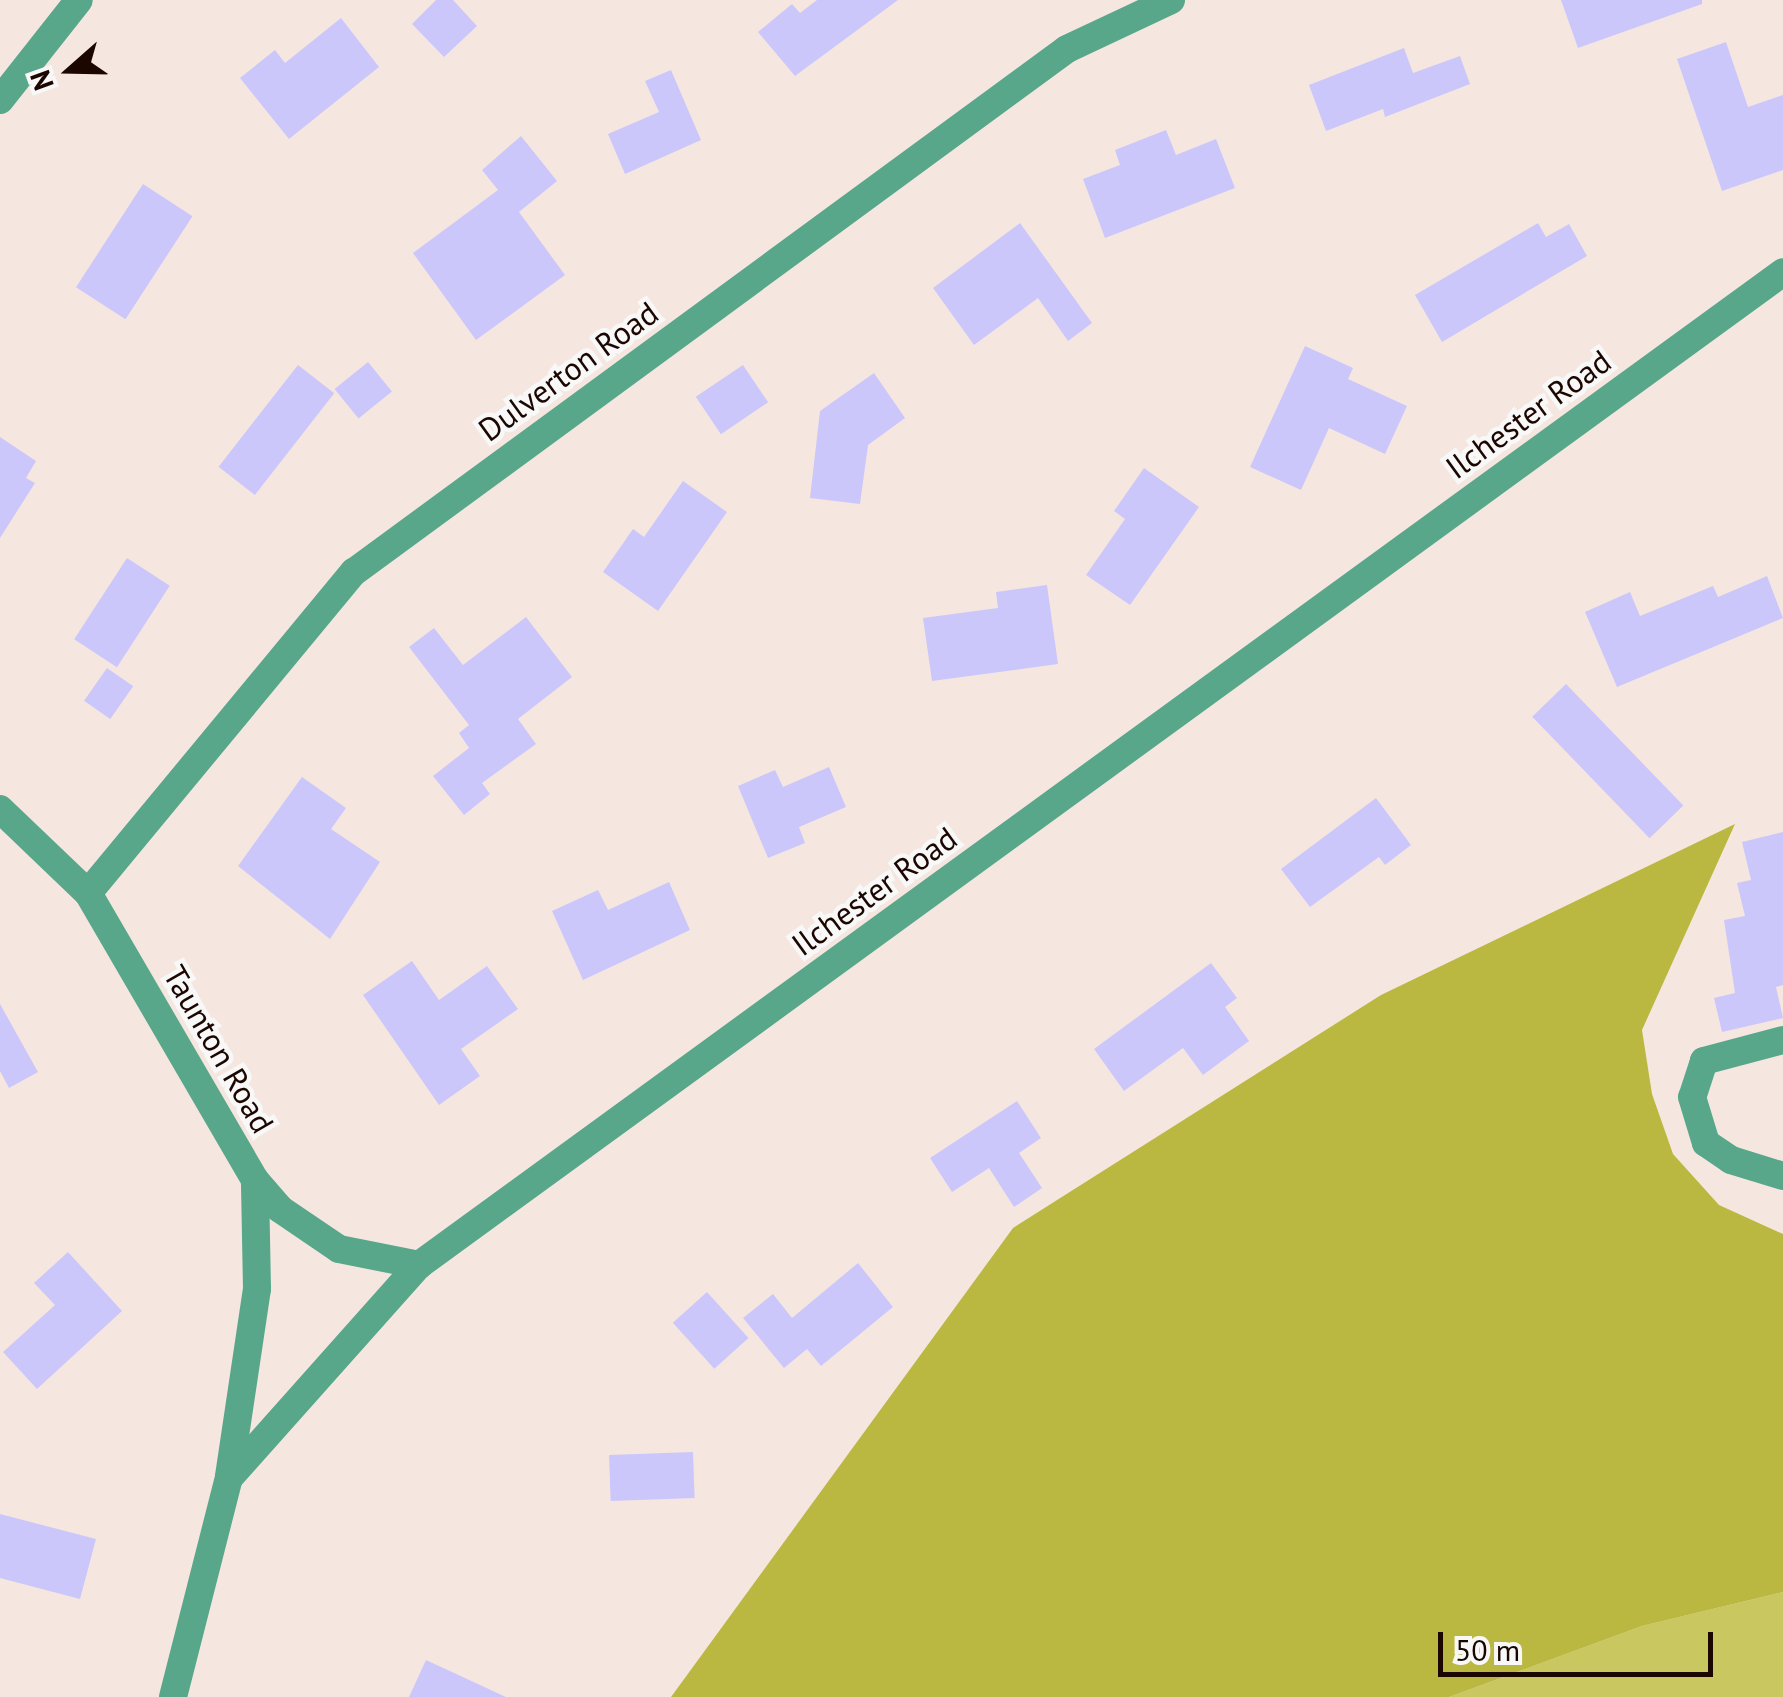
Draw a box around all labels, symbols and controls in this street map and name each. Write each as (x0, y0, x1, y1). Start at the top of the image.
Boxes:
north arrow (20, 20, 120, 120)
text: N (21, 65, 62, 95)
street label: Dulverton Road (471, 293, 665, 449)
street label: Ilchester Road (1438, 341, 1618, 487)
street label: Ilchester Road (784, 818, 964, 964)
street label: Taunton Road (156, 959, 282, 1139)
scale bar (1443, 1612, 1718, 1674)
text: 50 m (1455, 1630, 1520, 1669)

